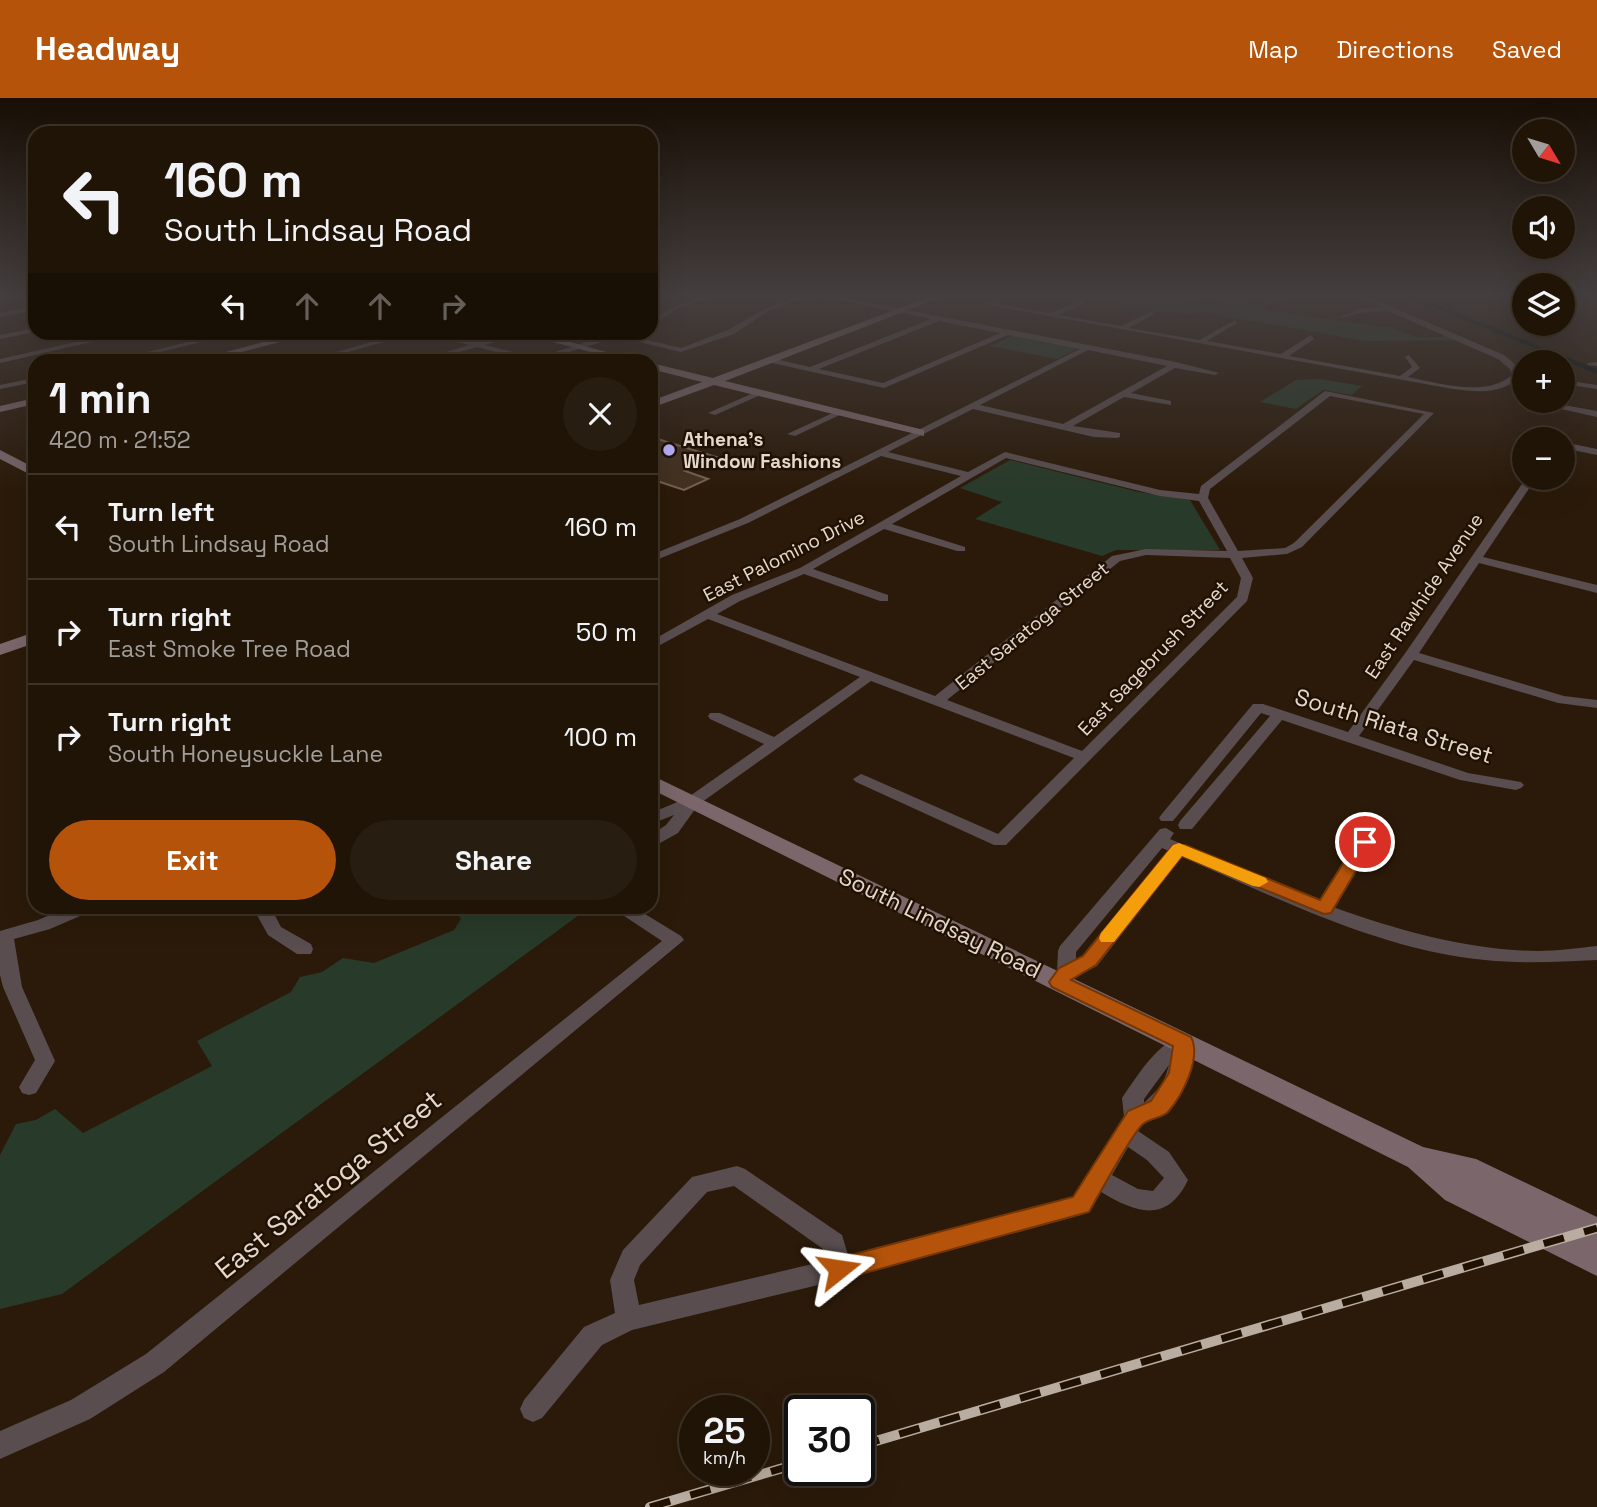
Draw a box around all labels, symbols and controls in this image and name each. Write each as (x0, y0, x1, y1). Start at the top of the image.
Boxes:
text: Headway (35, 28, 180, 70)
text: Map (1248, 34, 1298, 65)
text: Directions (1336, 34, 1454, 65)
text: Saved (1492, 34, 1562, 65)
north arrow (1512, 119, 1575, 182)
map controls (1512, 119, 1575, 490)
text: 160 m (164, 149, 302, 211)
icon: left (49, 154, 140, 245)
button: sound (1512, 196, 1575, 259)
text: South Lindsay Road (164, 210, 472, 250)
button: layers (1512, 273, 1575, 336)
icon: left (215, 287, 253, 325)
icon: ahead (288, 287, 326, 325)
icon: ahead (361, 287, 399, 325)
icon: right (434, 287, 472, 325)
button: + (1512, 350, 1575, 413)
text: 1 min (49, 372, 152, 425)
button: close (563, 377, 637, 451)
text: 420 m · 21:52 (49, 425, 191, 455)
place label: Athena's Window Fashions (683, 427, 841, 474)
button: − (1512, 427, 1575, 490)
marker: Athena's Window Fashions (661, 442, 677, 458)
text: Turn left (108, 495, 215, 529)
street label: East Palomino Drive (699, 504, 869, 608)
icon: left (49, 508, 87, 546)
street label: East Rawhide Avenue (1359, 508, 1489, 684)
text: 160 m (565, 510, 637, 544)
text: South Lindsay Road (108, 529, 330, 559)
street label: East Saratoga Street (950, 556, 1114, 696)
street label: East Sagebrush Street (1072, 575, 1234, 741)
text: Turn right (108, 600, 232, 634)
icon: right (49, 613, 87, 651)
text: 50 m (576, 615, 637, 649)
text: East Smoke Tree Road (108, 634, 351, 664)
street label: South Riata Street (1291, 682, 1497, 770)
text: Turn right (108, 705, 232, 739)
icon: right (49, 718, 87, 756)
text: 100 m (564, 720, 637, 754)
text: South Honeysuckle Lane (108, 739, 383, 769)
pin (1335, 812, 1395, 872)
button: Exit (49, 820, 336, 900)
button: Share (350, 820, 637, 900)
icon: arrive (1346, 823, 1384, 861)
street label: South Lindsay Road (834, 861, 1046, 985)
street label: East Saratoga Street (207, 1081, 449, 1287)
position arrow (802, 1232, 876, 1306)
speed limit sign: 30 (784, 1395, 875, 1486)
text: 25 (704, 1409, 745, 1453)
text: km/h (703, 1446, 746, 1469)

